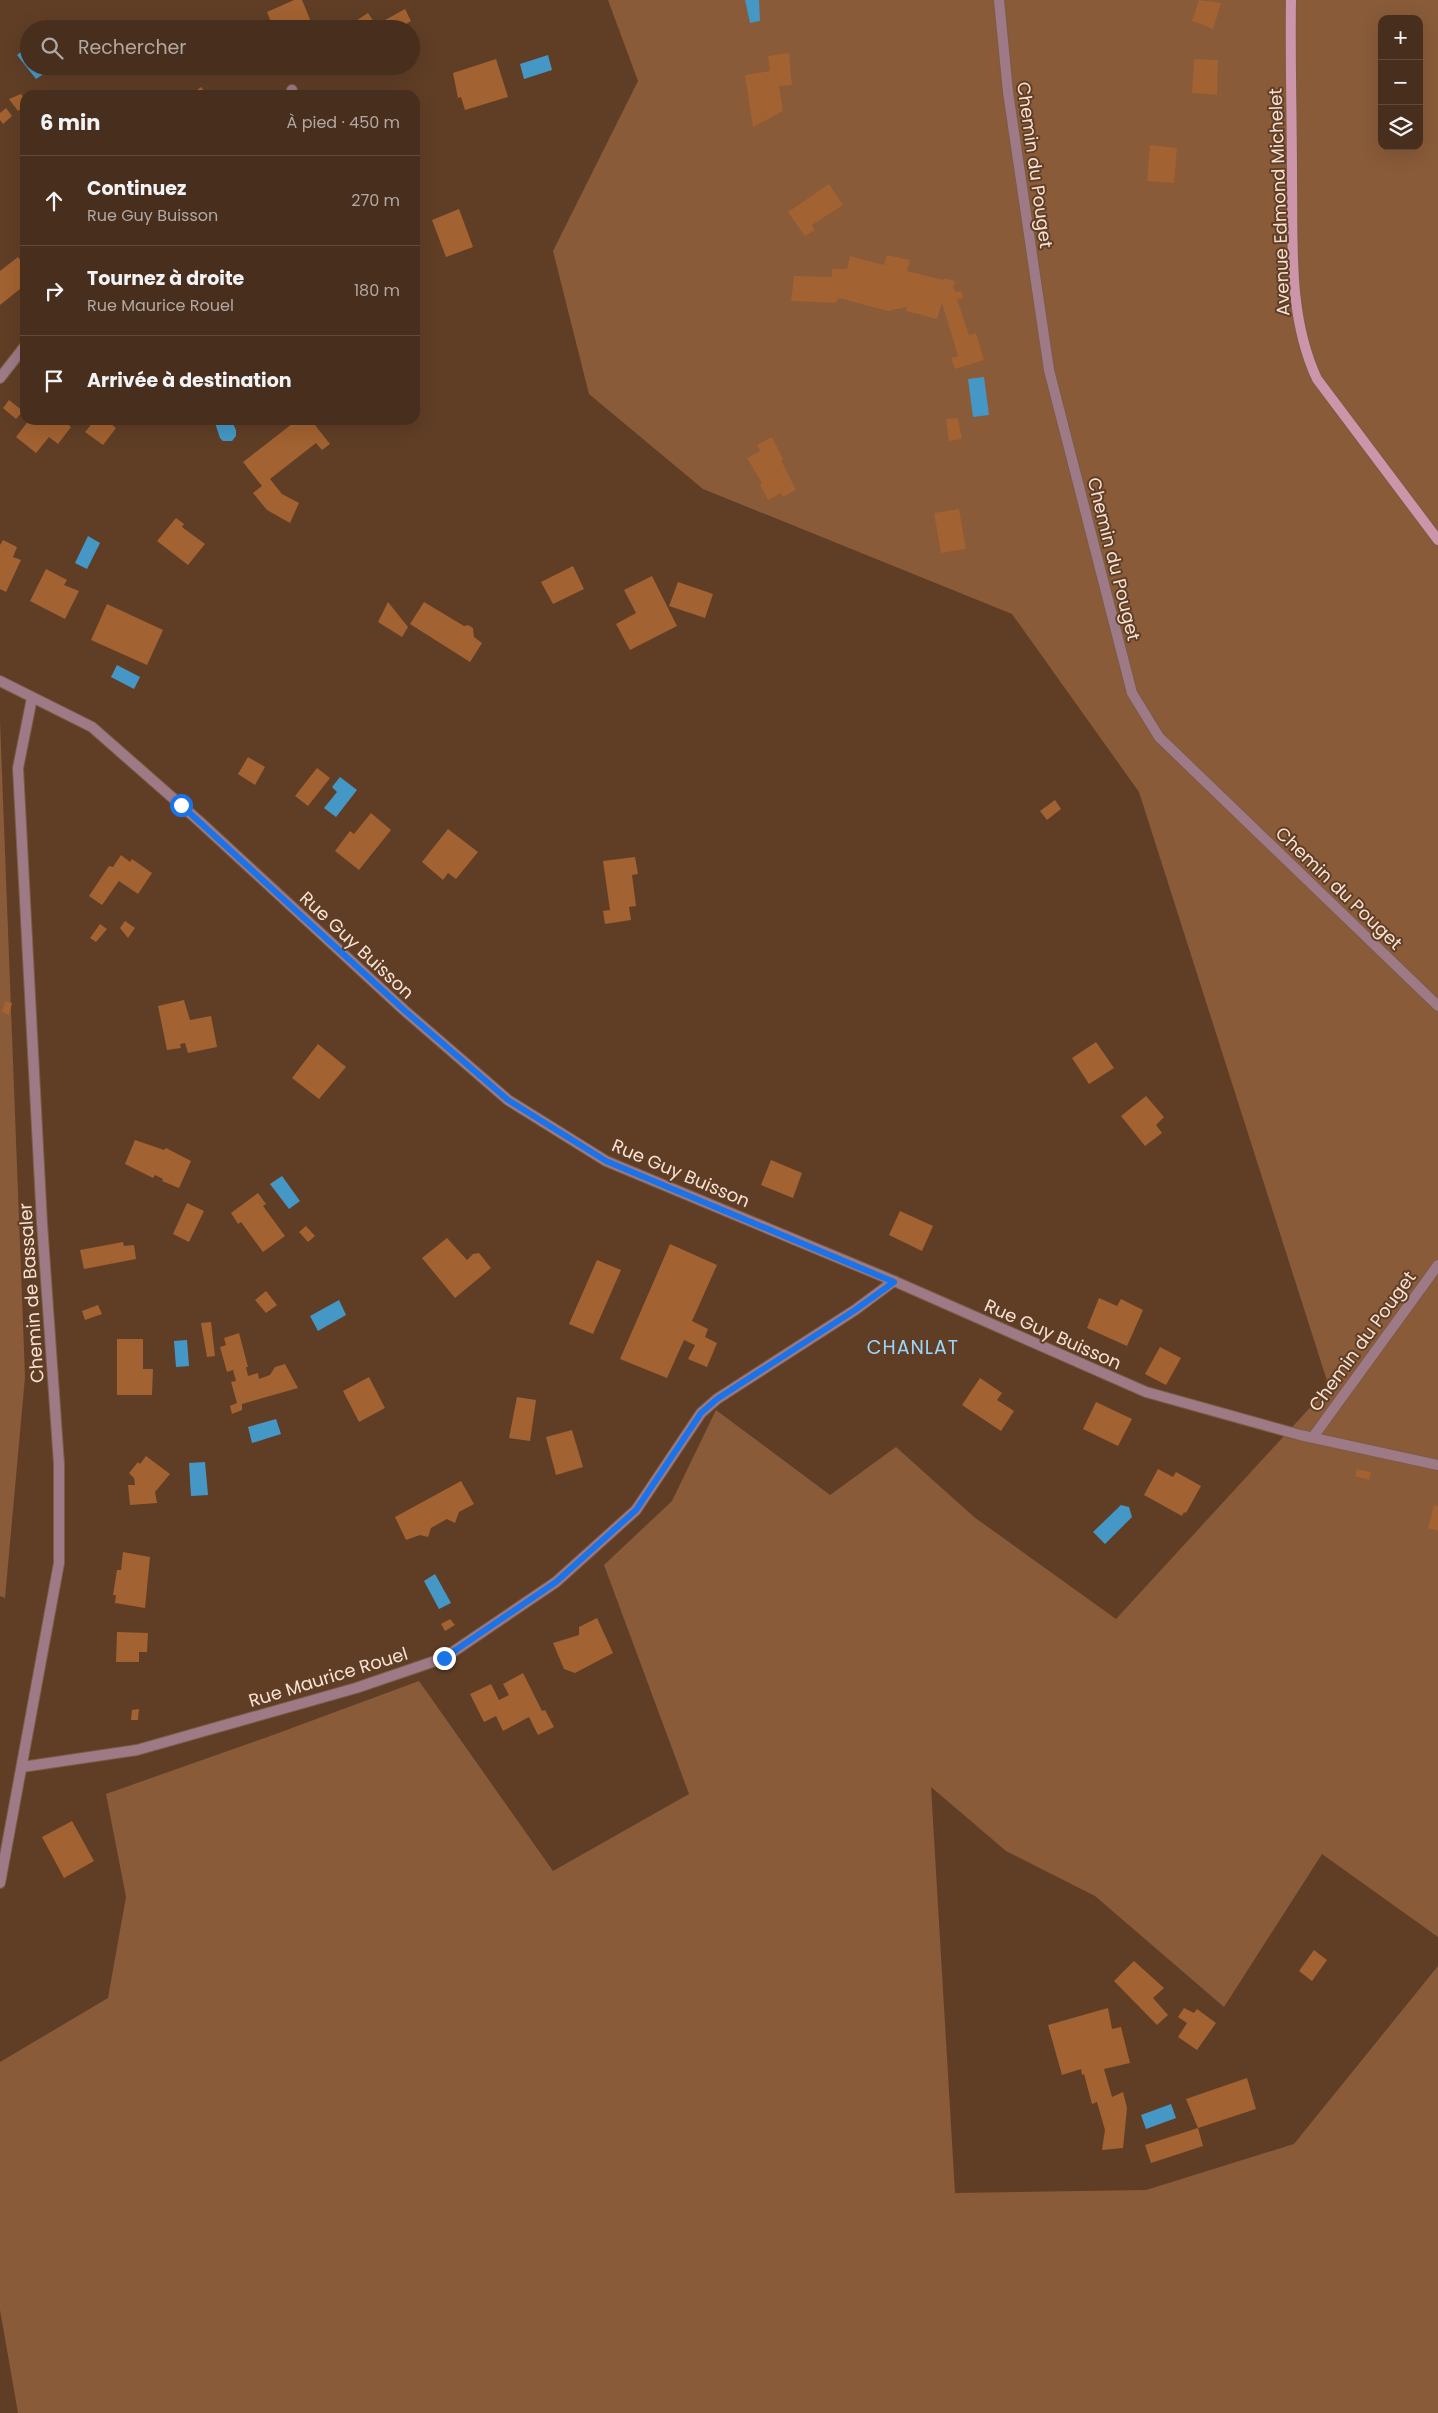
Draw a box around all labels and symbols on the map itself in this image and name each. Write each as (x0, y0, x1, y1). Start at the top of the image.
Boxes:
street label: Chemin du Pouget (1011, 80, 1059, 250)
street label: Avenue Edmond Michelet (1263, 88, 1295, 316)
street label: Chemin du Pouget (1082, 475, 1146, 643)
route start (170, 794, 193, 817)
street label: Chemin du Pouget (1270, 821, 1408, 955)
street label: Rue Guy Buisson (294, 885, 420, 1005)
street label: Rue Guy Buisson (608, 1133, 754, 1213)
street label: Chemin de Bassaler (12, 1202, 50, 1384)
street label: Chemin du Pouget (1303, 1266, 1421, 1416)
street label: Rue Guy Buisson (980, 1293, 1126, 1375)
district label: CHANLAT (867, 1334, 959, 1361)
street label: Rue Maurice Rouel (245, 1641, 411, 1713)
route end (433, 1647, 456, 1670)

